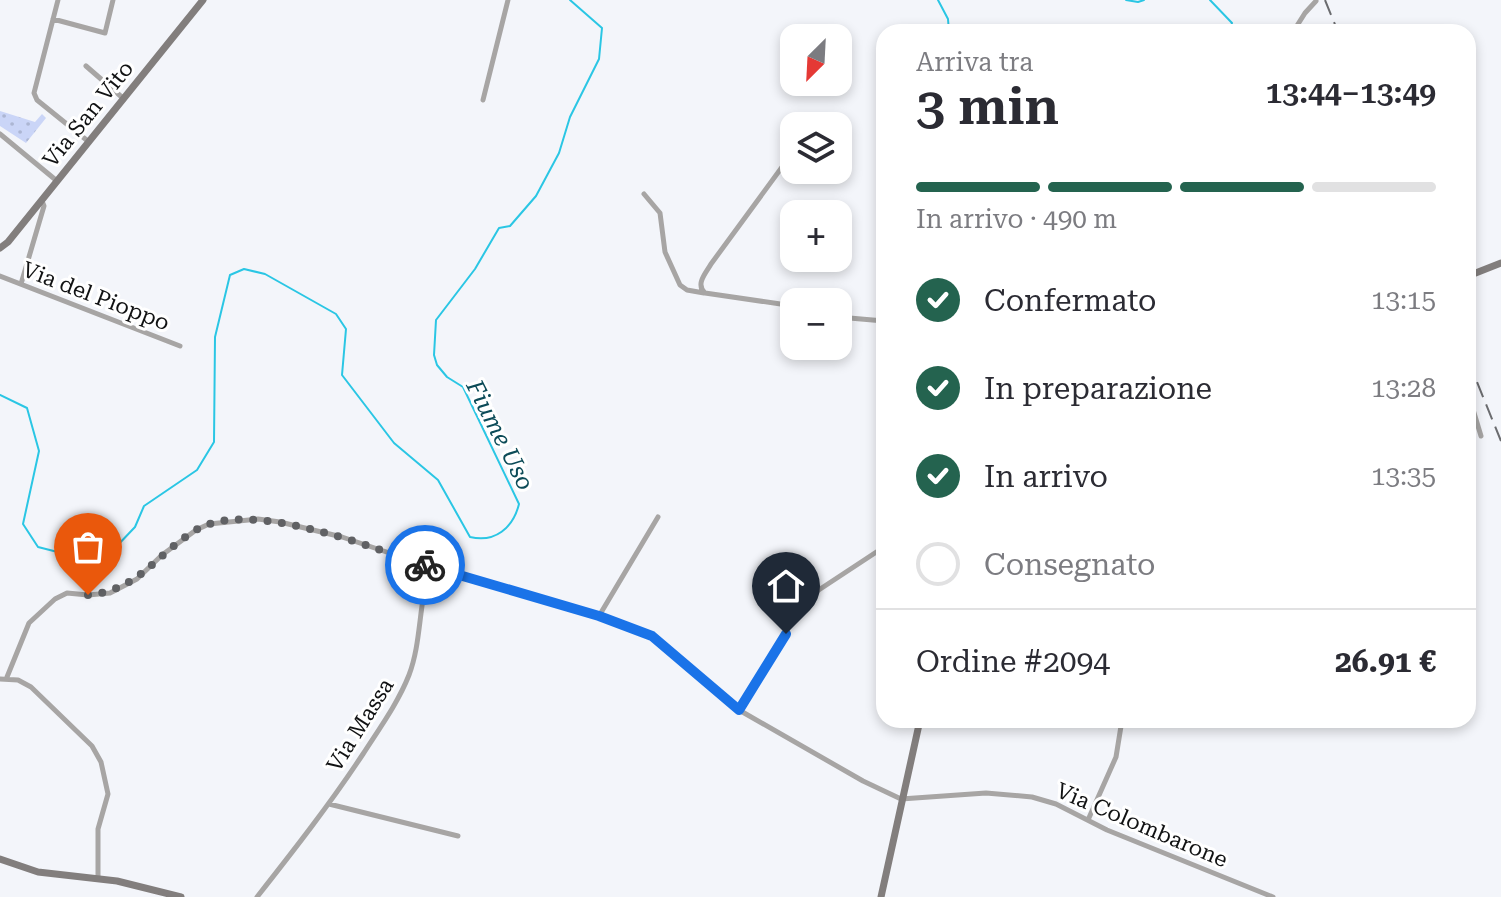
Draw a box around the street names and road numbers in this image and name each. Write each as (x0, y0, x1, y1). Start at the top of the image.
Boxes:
street label: Via San Vito (38, 56, 138, 172)
street label: Via del Pioppo (19, 257, 173, 335)
street label: Via Massa (322, 674, 399, 776)
street label: Via Colombarone (1053, 778, 1231, 872)

